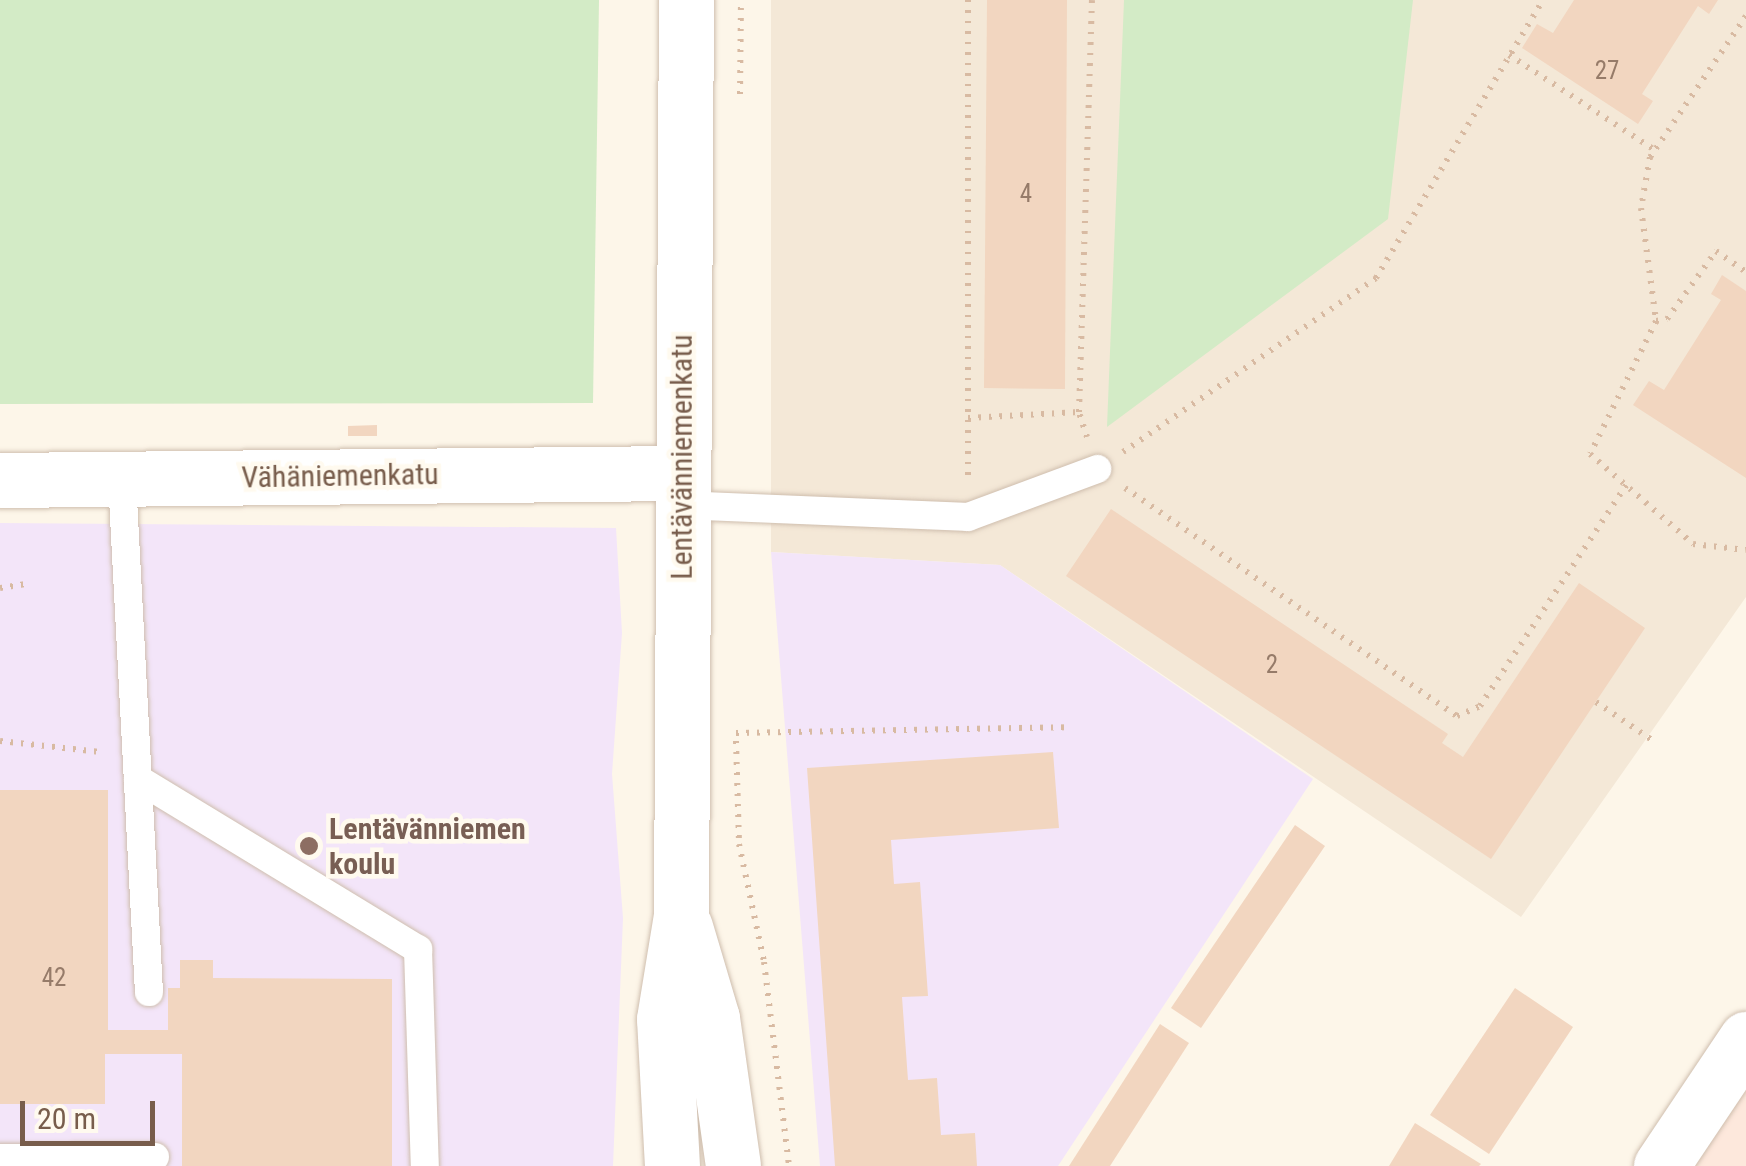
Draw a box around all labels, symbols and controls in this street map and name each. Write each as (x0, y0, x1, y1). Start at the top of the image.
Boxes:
house number: 27 (1595, 56, 1619, 86)
house number: 4 (1020, 179, 1032, 209)
street label: Lentävänniemenkatu (664, 334, 700, 580)
street label: Vähäniemenkatu (241, 456, 439, 496)
house number: 2 (1266, 650, 1278, 680)
place label: Lentävänniemen koulu (329, 811, 526, 882)
marker: Lentävänniemen koulu (298, 835, 320, 857)
house number: 42 (42, 963, 66, 993)
scale bar (25, 1081, 160, 1143)
text: 20 m (37, 1101, 96, 1136)

